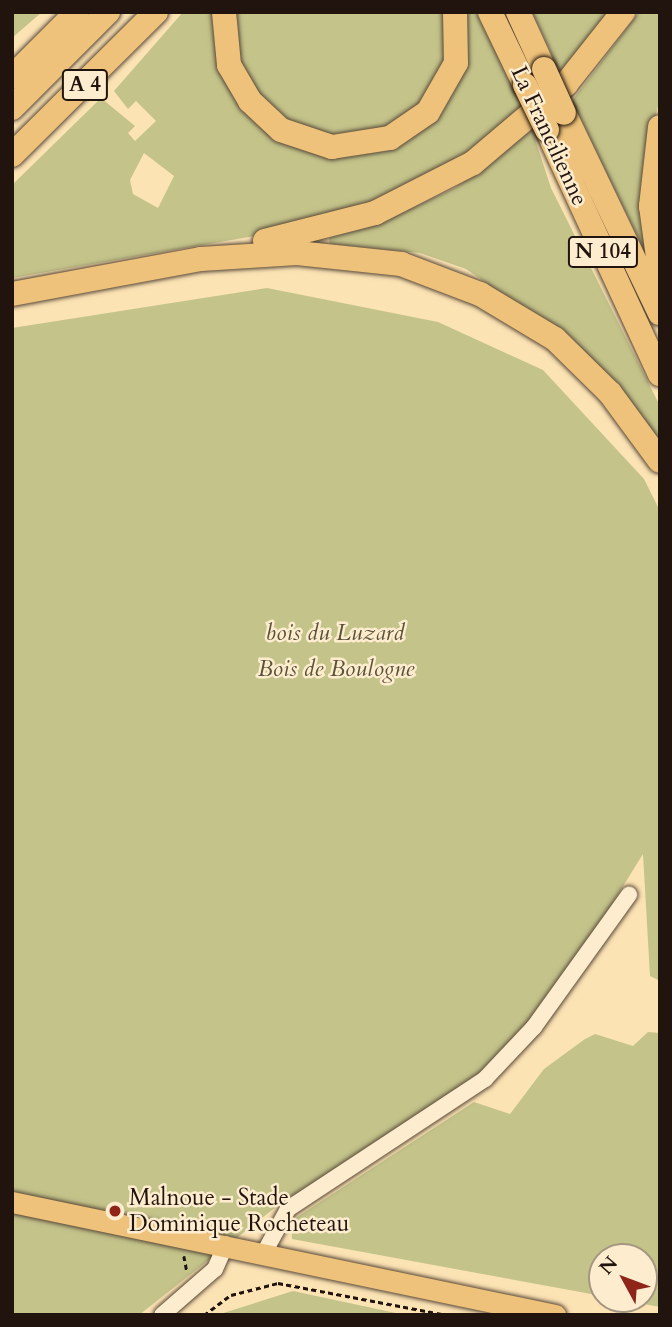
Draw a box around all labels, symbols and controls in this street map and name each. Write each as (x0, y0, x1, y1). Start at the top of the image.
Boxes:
street label: La Francilienne (505, 62, 593, 210)
road number: A 4 (60, 68, 110, 102)
road number: N 104 (566, 234, 640, 270)
park label: bois du Luzard (266, 619, 404, 647)
park label: Bois de Boulogne (258, 655, 414, 683)
place label: Malnoue - Stade Dominique Rocheteau (129, 1184, 349, 1238)
marker: Malnoue - Stade Dominique Rocheteau (107, 1203, 123, 1219)
north arrow (588, 1243, 658, 1313)
text: N (593, 1251, 624, 1280)

